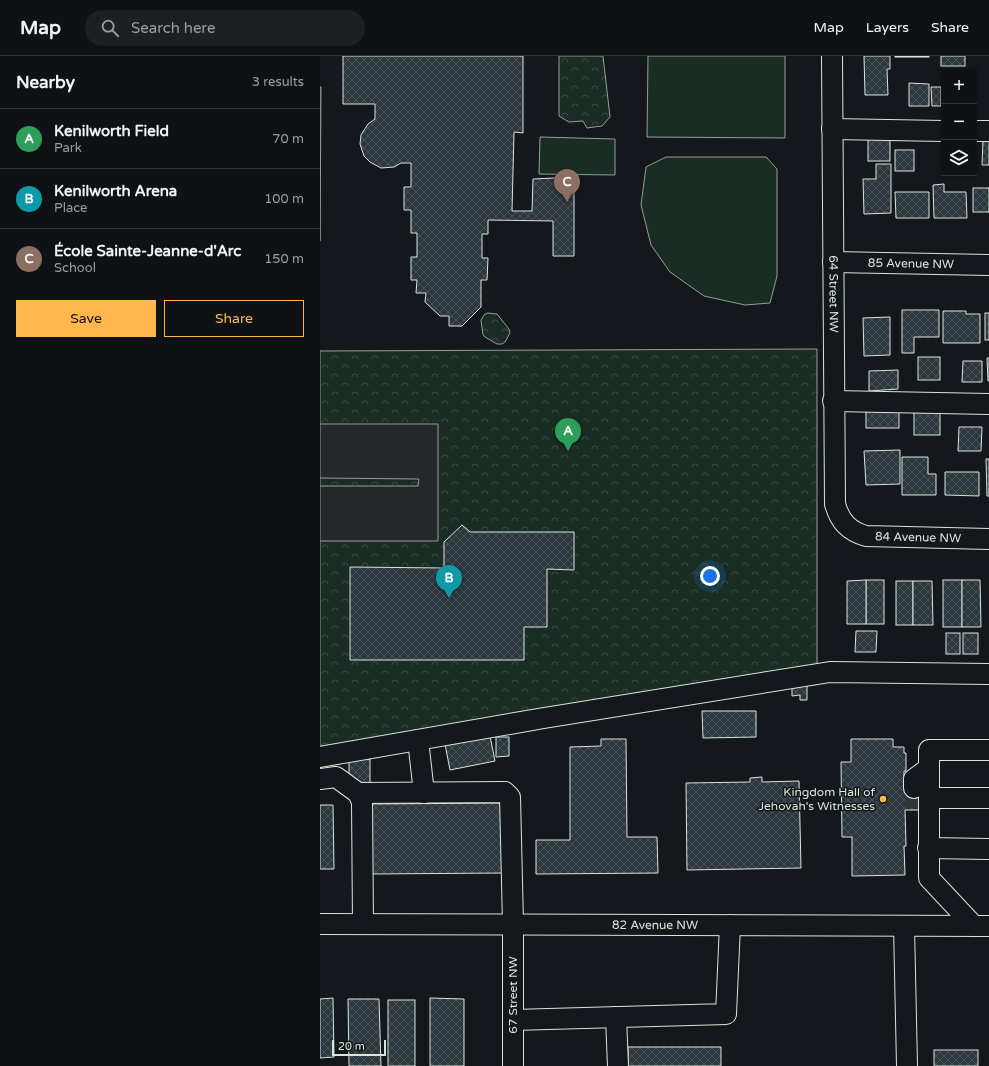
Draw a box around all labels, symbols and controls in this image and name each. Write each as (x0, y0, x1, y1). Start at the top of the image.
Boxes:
search box (85, 10, 365, 46)
text: Map (20, 17, 61, 39)
icon: search (99, 17, 121, 39)
text: Search here (131, 19, 215, 37)
text: Map (814, 19, 844, 36)
text: Layers (866, 19, 909, 36)
text: Share (931, 19, 969, 36)
map controls (941, 68, 977, 176)
button: + (941, 68, 977, 104)
text: Nearby (16, 72, 75, 93)
text: 3 results (252, 74, 304, 90)
button: − (941, 104, 977, 140)
text: Kenilworth Field (54, 122, 169, 140)
text: A (24, 131, 34, 147)
text: 70 m (272, 131, 304, 147)
text: Park (54, 140, 82, 156)
button: layers (941, 140, 977, 176)
pin: C (554, 169, 580, 202)
text: Kenilworth Arena (54, 182, 177, 200)
text: B (24, 191, 34, 207)
text: 100 m (264, 191, 304, 207)
text: Place (54, 200, 87, 216)
text: École Sainte-Jeanne-d'Arc (54, 242, 241, 260)
text: C (24, 251, 34, 267)
text: 150 m (264, 251, 304, 267)
street label: 64 Street NW (826, 255, 841, 333)
street label: 85 Avenue NW (868, 256, 954, 271)
text: School (54, 260, 96, 276)
button: Save (16, 300, 156, 337)
button: Share (164, 300, 304, 337)
pin: A (555, 418, 581, 451)
street label: 84 Avenue NW (875, 529, 961, 545)
pin: B (436, 565, 462, 598)
your location (700, 566, 720, 586)
place label: Kingdom Hall of Jehovah's Witnesses (758, 785, 875, 813)
marker: Kingdom Hall of Jehovah's Witnesses (878, 794, 888, 804)
street label: 82 Avenue NW (612, 918, 698, 932)
street label: 67 Street NW (506, 956, 520, 1034)
scale bar (332, 1038, 386, 1057)
text: 20 m (338, 1040, 365, 1053)

